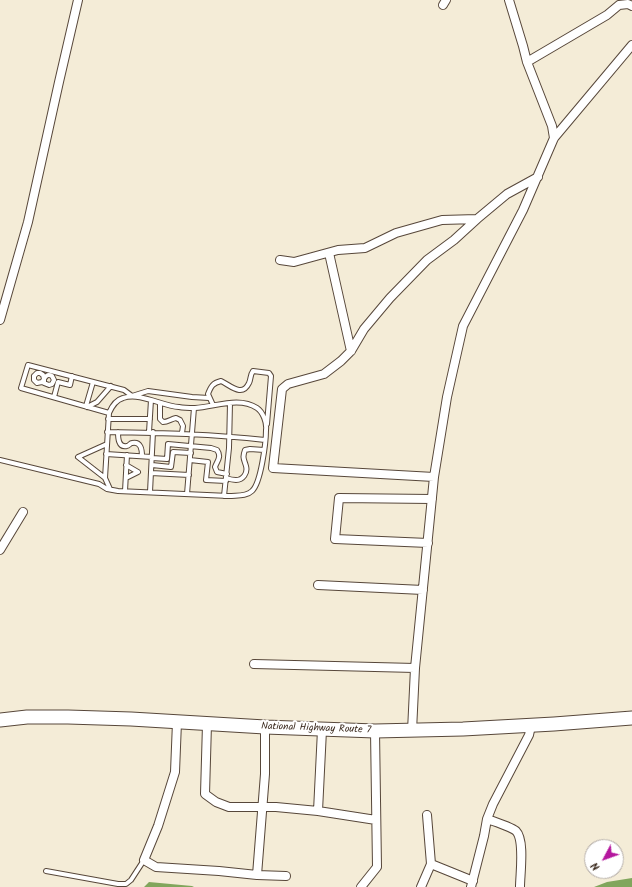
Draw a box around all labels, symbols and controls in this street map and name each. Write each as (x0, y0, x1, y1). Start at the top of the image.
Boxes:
street label: National Highway Route 7 (261, 721, 371, 737)
north arrow (584, 839, 624, 879)
text: N (587, 858, 605, 875)

